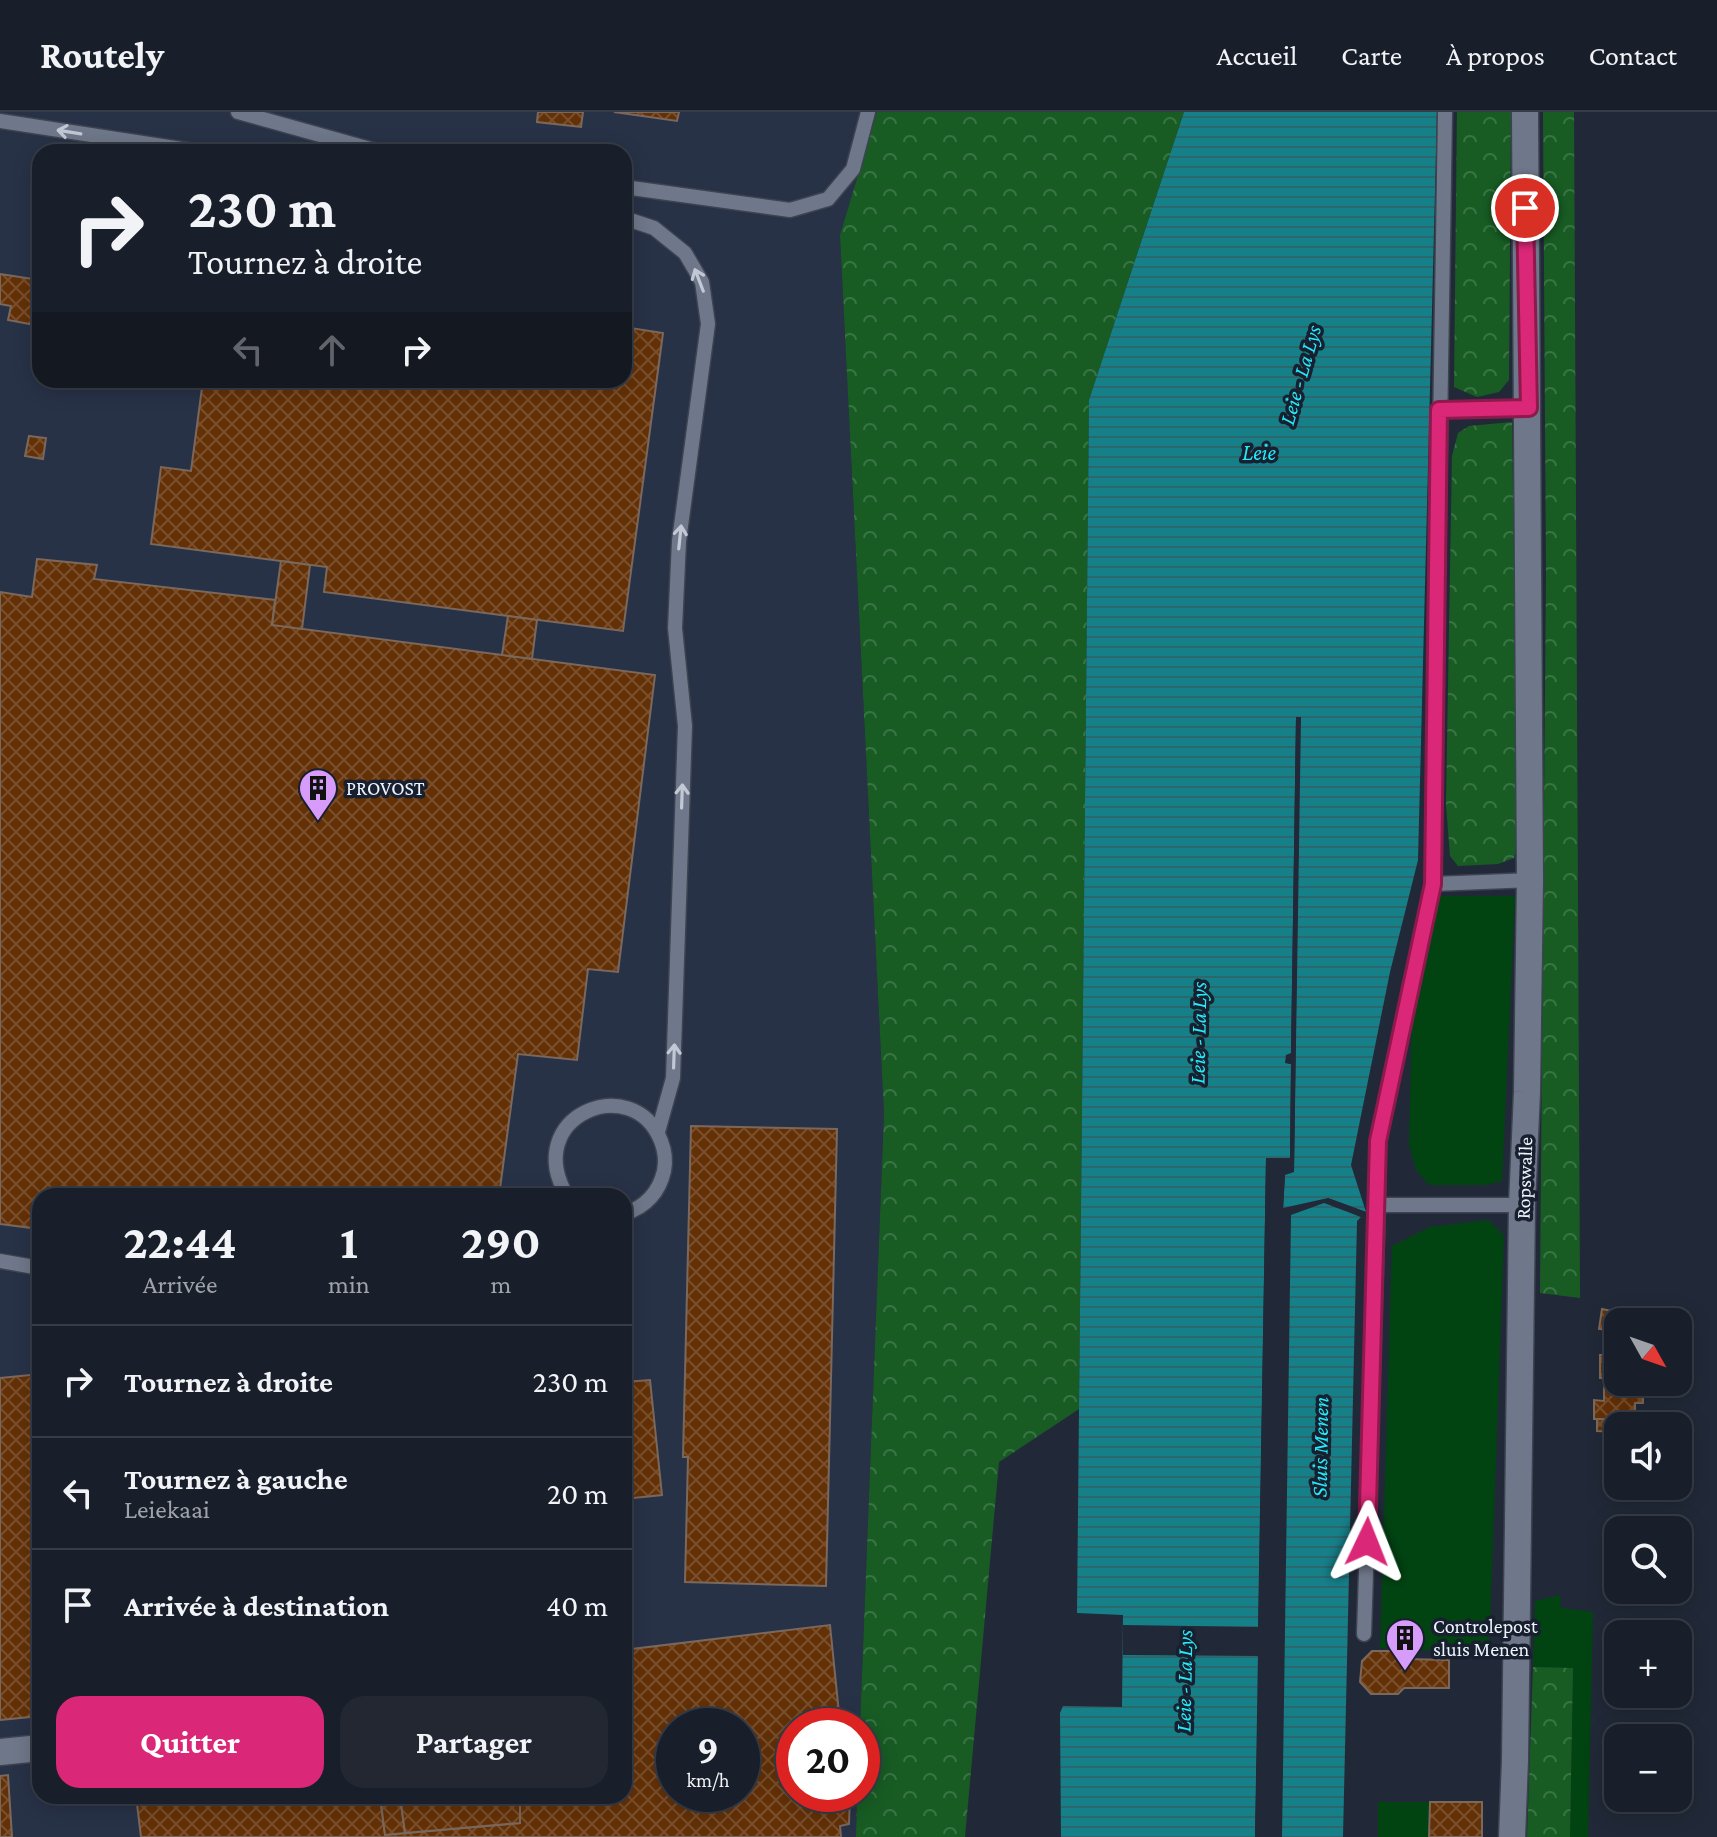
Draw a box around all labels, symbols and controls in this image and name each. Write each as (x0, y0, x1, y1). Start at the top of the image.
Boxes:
text: Routely (40, 34, 164, 76)
text: Accueil (1217, 40, 1297, 71)
text: Carte (1341, 40, 1402, 71)
text: À propos (1446, 40, 1545, 71)
text: Contact (1589, 40, 1677, 71)
one-way arrow (57, 124, 82, 139)
pin (1491, 174, 1559, 242)
icon: right (56, 176, 160, 280)
text: 230 m (188, 177, 336, 239)
icon: arrive (1503, 186, 1547, 230)
text: Tournez à droite (188, 242, 422, 282)
one-way arrow (691, 269, 705, 293)
water label: Leie - La Lys (1274, 322, 1326, 428)
icon: left (226, 328, 270, 372)
icon: ahead (310, 328, 354, 372)
icon: right (394, 328, 438, 372)
water label: Leie (1242, 440, 1276, 465)
one-way arrow (673, 524, 688, 551)
building icon: PROVOST (297, 767, 339, 822)
place label: PROVOST (346, 777, 425, 799)
one-way arrow (674, 783, 689, 810)
water label: Leie - La Lys (1185, 982, 1211, 1084)
one-way arrow (666, 1043, 681, 1070)
street label: Ropswalle (1512, 1136, 1537, 1219)
text: 22:44 (123, 1215, 237, 1268)
text: 1 (340, 1215, 358, 1268)
text: 290 (461, 1215, 541, 1268)
text: Arrivée (143, 1270, 217, 1299)
text: min (328, 1270, 370, 1299)
text: m (490, 1270, 511, 1299)
north arrow (1604, 1308, 1692, 1396)
map controls (1604, 1308, 1692, 1812)
icon: right (56, 1359, 100, 1403)
text: Tournez à droite (124, 1365, 333, 1398)
text: 230 m (533, 1365, 608, 1398)
water label: Sluis Menen (1307, 1396, 1333, 1498)
button: sound (1604, 1412, 1692, 1500)
text: Tournez à gauche (124, 1462, 348, 1495)
icon: left (56, 1471, 100, 1515)
text: 20 m (547, 1477, 608, 1510)
text: Leiekaai (124, 1495, 210, 1524)
position arrow (1325, 1500, 1409, 1584)
button: search (1604, 1516, 1692, 1604)
icon: arrive (56, 1583, 100, 1627)
text: Arrivée à destination (124, 1589, 389, 1622)
text: 40 m (546, 1589, 608, 1622)
place label: Controlepost sluis Menen (1433, 1615, 1538, 1660)
building icon: Controlepost sluis Menen (1384, 1617, 1426, 1672)
button: + (1604, 1620, 1692, 1708)
water label: Leie - La Lys (1171, 1630, 1197, 1732)
button: Quitter (56, 1696, 324, 1788)
button: Partager (340, 1696, 608, 1788)
speed limit sign: 20 (776, 1708, 880, 1812)
button: − (1604, 1724, 1692, 1812)
text: 9 (697, 1727, 719, 1772)
text: km/h (686, 1769, 730, 1791)

